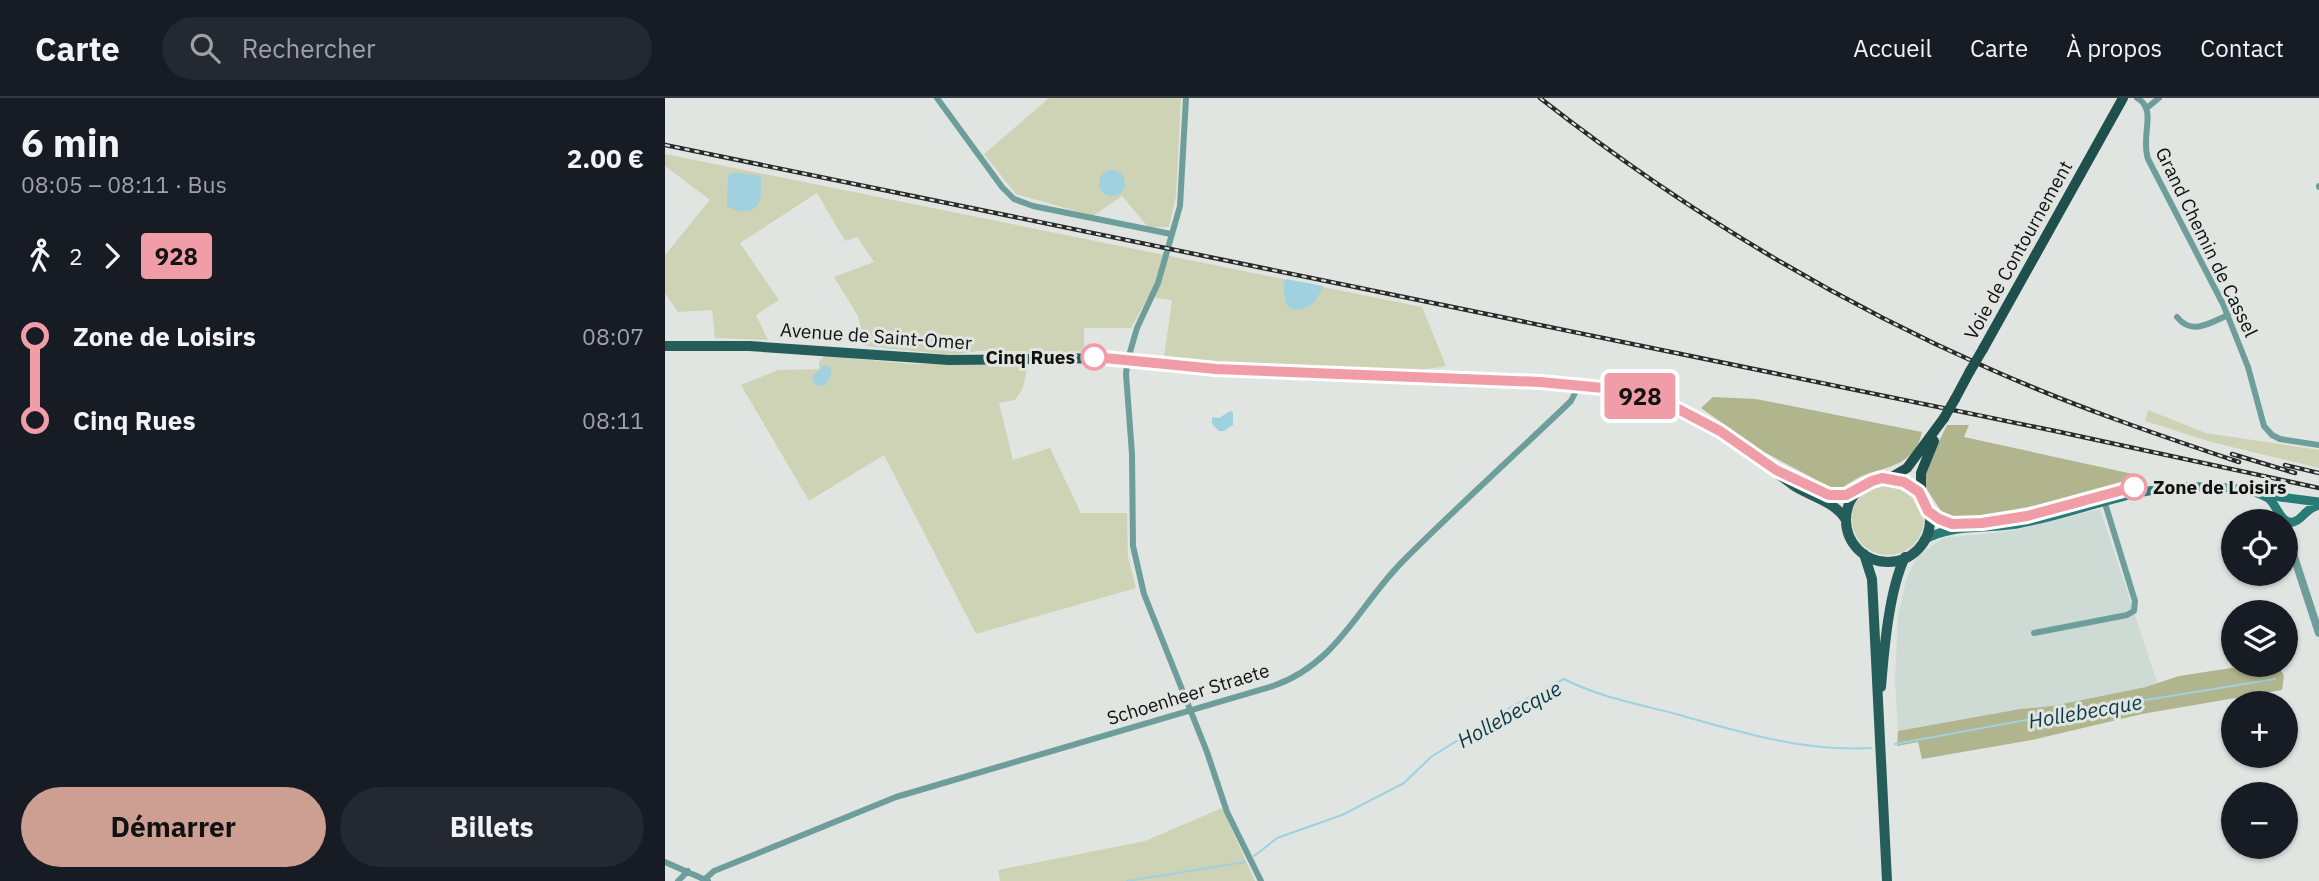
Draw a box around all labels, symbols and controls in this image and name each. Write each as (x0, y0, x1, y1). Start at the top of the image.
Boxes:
search box (162, 17, 652, 80)
text: Carte (35, 27, 120, 70)
icon: search (186, 29, 224, 67)
text: Rechercher (242, 31, 376, 65)
text: Accueil (1853, 32, 1932, 64)
text: Carte (1970, 32, 2028, 64)
text: À propos (2066, 32, 2162, 64)
text: Contact (2200, 32, 2284, 64)
text: 6 min (21, 118, 120, 167)
text: 2.00 € (567, 141, 644, 175)
street label: Grand Chemin de Cassel (2151, 143, 2263, 341)
street label: Voie de Contournement (1959, 156, 2077, 344)
text: 08:05 – 08:11 · Bus (21, 169, 227, 199)
icon: walk (21, 237, 59, 275)
icon: forward (93, 237, 131, 275)
text: 928 (155, 240, 198, 272)
text: 2 (69, 241, 83, 271)
street label: Avenue de Saint-Omer (779, 317, 973, 355)
text: Zone de Loisirs (73, 319, 256, 353)
text: 08:07 (582, 321, 644, 351)
marker: Cinq Rues (1081, 344, 1107, 370)
place label: Cinq Rues (985, 345, 1075, 369)
line badge: 928 (1600, 373, 1680, 419)
text: 928 (1618, 380, 1662, 412)
text: Cinq Rues (73, 403, 196, 437)
text: 08:11 (582, 405, 644, 435)
marker: Zone de Loisirs (2121, 474, 2147, 500)
place label: Zone de Loisirs (2153, 475, 2287, 499)
map controls (2221, 509, 2298, 859)
button: locate (2221, 509, 2298, 586)
button: layers (2221, 600, 2298, 677)
street label: Schoenheer Straete (1104, 658, 1272, 730)
water label: Hollebecque (1452, 674, 1566, 754)
water label: Hollebecque (2026, 687, 2144, 735)
button: + (2221, 691, 2298, 768)
button: − (2221, 782, 2298, 859)
button: Démarrer (21, 787, 326, 867)
button: Billets (340, 787, 644, 867)

